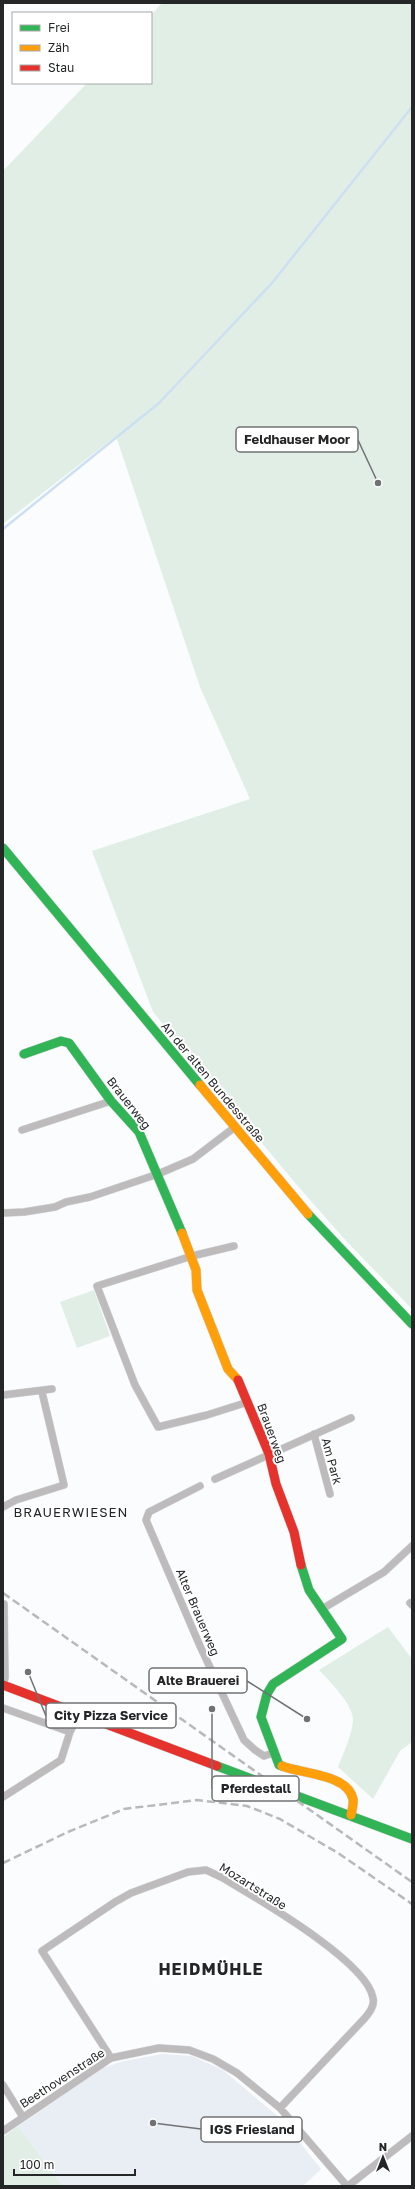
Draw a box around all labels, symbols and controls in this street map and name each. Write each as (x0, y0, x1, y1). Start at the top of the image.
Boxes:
legend (12, 12, 152, 84)
text: Frei (48, 20, 70, 35)
text: Zäh (48, 40, 69, 55)
text: Stau (48, 60, 74, 75)
callout: Feldhauser Moor (236, 427, 358, 452)
text: Feldhauser Moor (244, 431, 350, 447)
street label: An der alten Bundesstraße (158, 1019, 268, 1145)
street label: Brauerweg (104, 1074, 154, 1132)
street label: Brauerweg (254, 1401, 290, 1465)
street label: Am Park (319, 1436, 345, 1486)
district label: BRAUERWIESEN (14, 1504, 128, 1520)
street label: Alter Brauerweg (173, 1566, 223, 1658)
callout: Alte Brauerei (149, 1668, 247, 1693)
text: Alte Brauerei (157, 1672, 239, 1688)
callout: City Pizza Service (46, 1703, 176, 1728)
text: City Pizza Service (54, 1707, 168, 1723)
callout: Pferdestall (212, 1776, 299, 1801)
text: Pferdestall (221, 1780, 292, 1796)
street label: Mozartstraße (217, 1859, 289, 1913)
district label: HEIDMÜHLE (158, 1959, 264, 1979)
street label: Beethovenstraße (17, 2045, 107, 2111)
callout: IGS Friesland (201, 2117, 302, 2142)
text: IGS Friesland (209, 2121, 295, 2137)
north arrow (363, 2137, 403, 2177)
text: N (379, 2140, 387, 2153)
scale bar (14, 2151, 135, 2177)
text: 100 m (20, 2157, 54, 2172)

